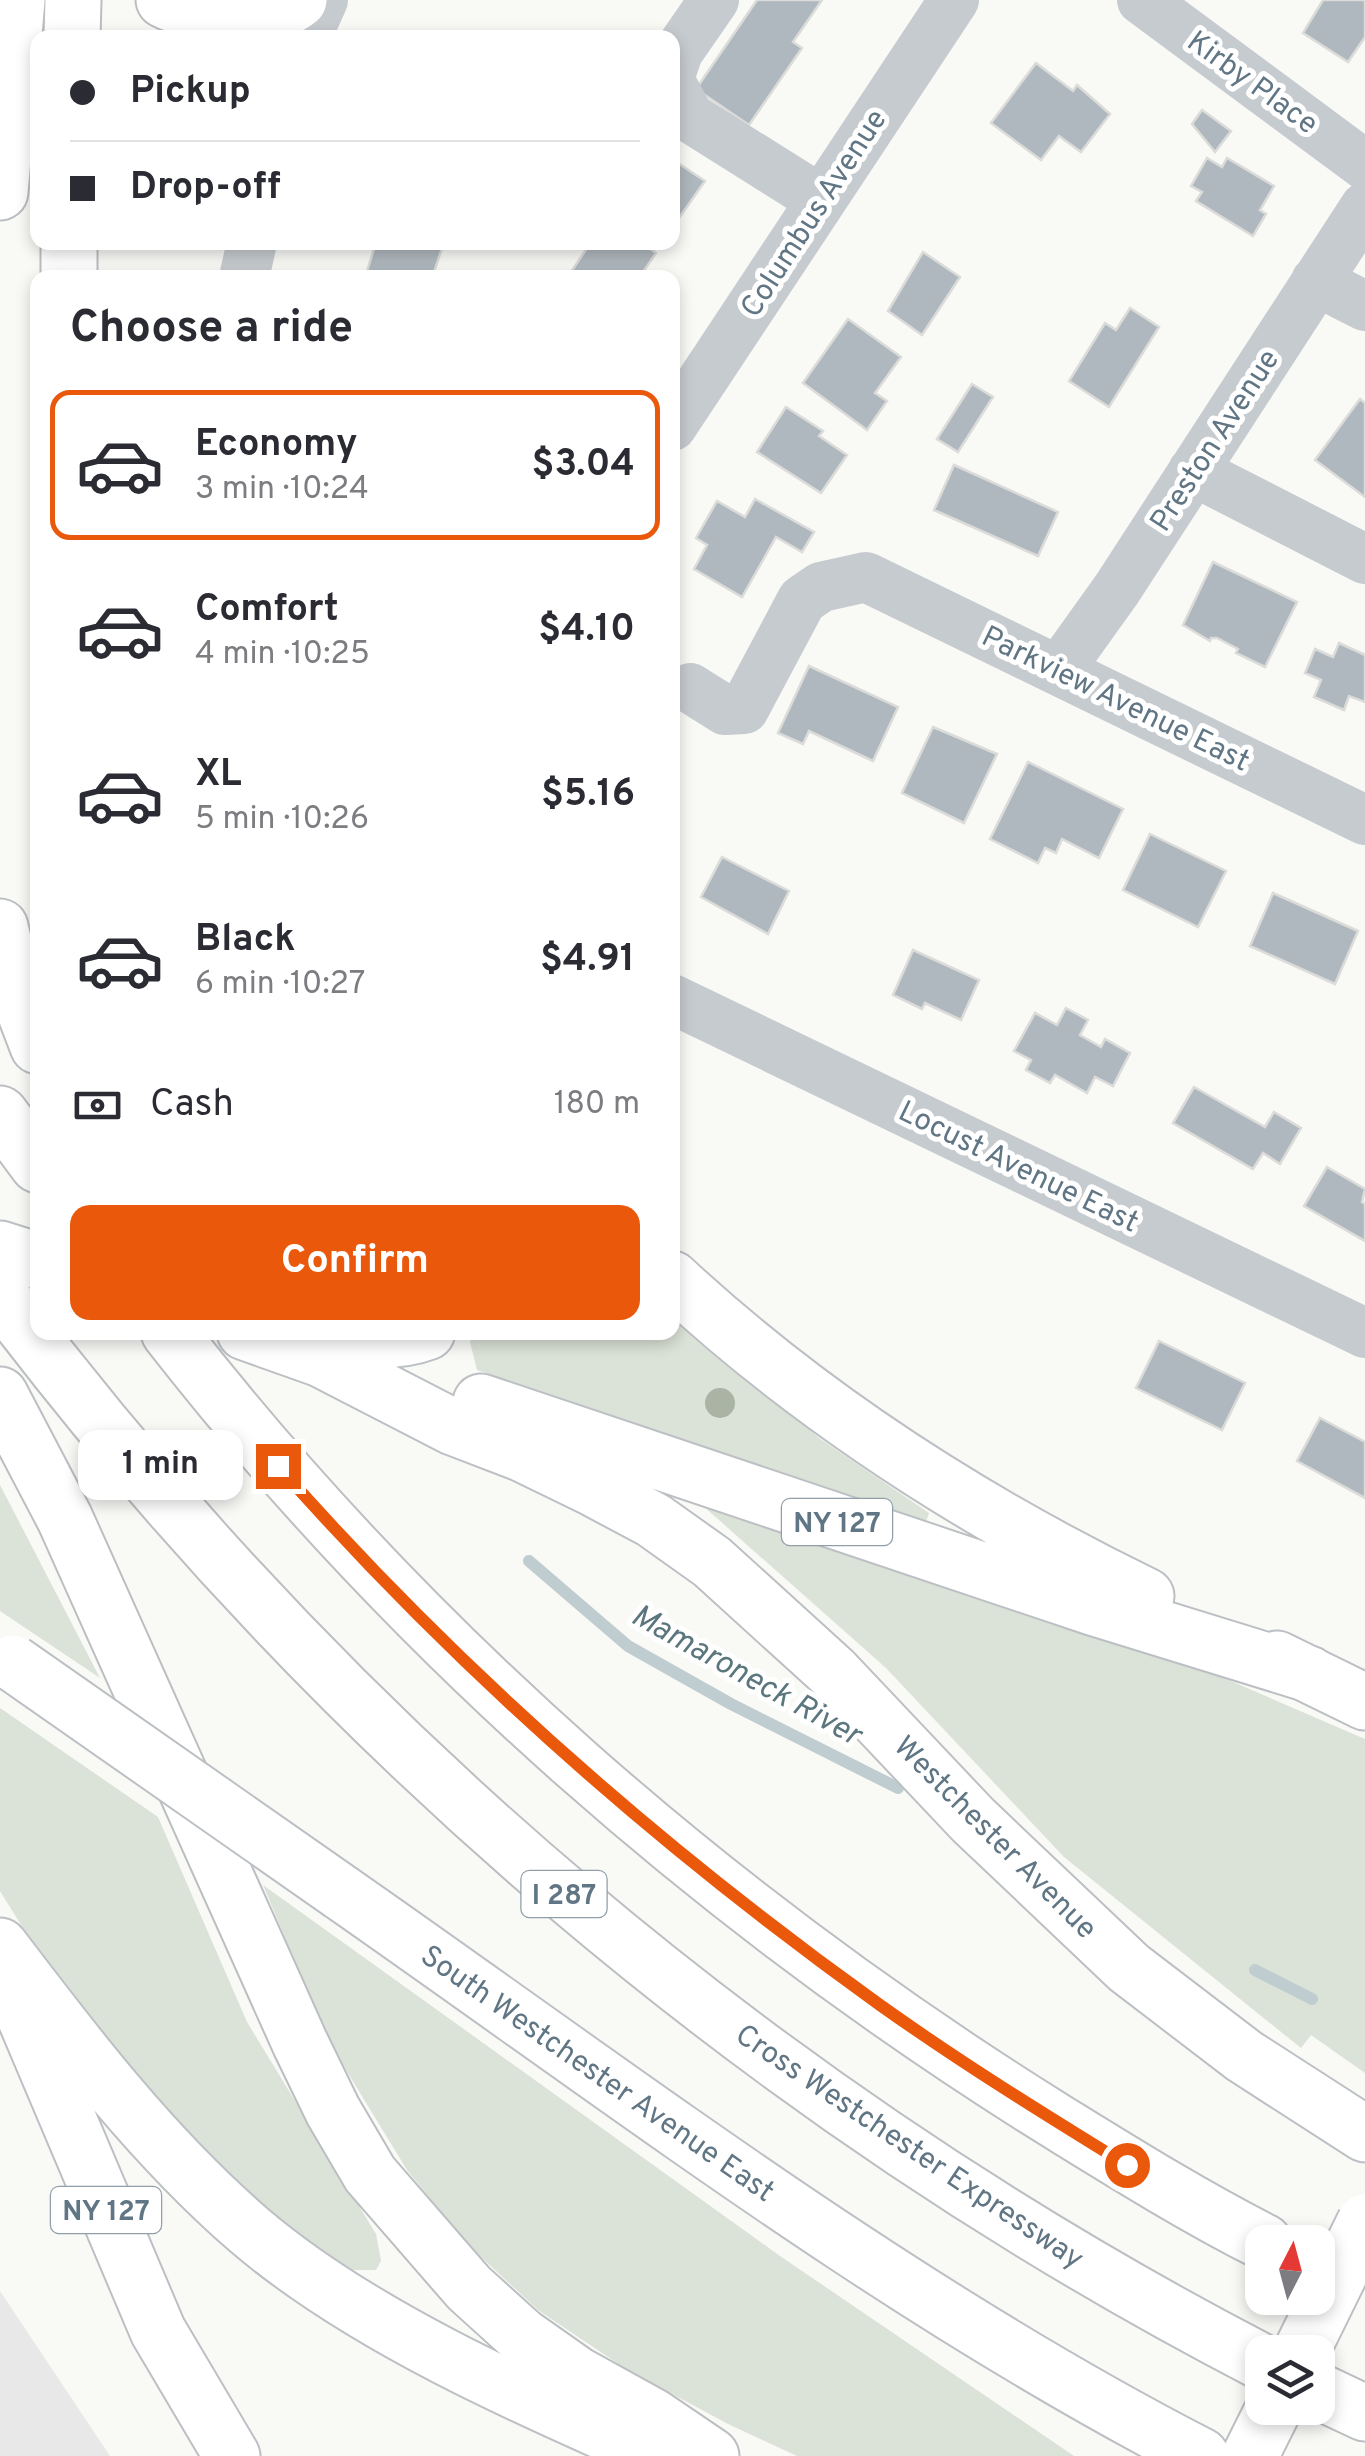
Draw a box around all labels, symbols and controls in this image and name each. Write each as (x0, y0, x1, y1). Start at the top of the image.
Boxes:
street label: Kirby Place (1179, 24, 1324, 144)
text: Pickup (130, 68, 251, 117)
street label: Columbus Avenue (734, 103, 896, 325)
text: Drop-off (130, 164, 281, 213)
text: Choose a ride (70, 301, 353, 358)
street label: Preston Avenue (1143, 343, 1289, 540)
icon: car (75, 420, 165, 510)
text: Economy (195, 421, 357, 470)
text: $3.04 (532, 441, 635, 490)
text: 3 min · 10:24 (195, 470, 369, 510)
icon: car (75, 585, 165, 675)
text: Comfort (195, 586, 339, 635)
text: $4.10 (538, 606, 635, 655)
street label: Parkview Avenue East (975, 619, 1255, 781)
text: 4 min · 10:25 (195, 635, 370, 675)
icon: car (75, 750, 165, 840)
text: XL (195, 751, 242, 800)
text: $5.16 (541, 771, 635, 820)
text: 5 min · 10:26 (195, 800, 369, 840)
icon: car (75, 915, 165, 1005)
text: Black (195, 916, 295, 965)
text: $4.91 (540, 936, 635, 985)
text: 6 min · 10:27 (195, 965, 366, 1005)
icon: cash (70, 1078, 125, 1133)
text: Cash (150, 1081, 234, 1130)
text: 180 m (554, 1085, 640, 1125)
street label: Locust Avenue East (892, 1094, 1144, 1242)
button: Confirm (70, 1205, 640, 1320)
callout: 1 min (78, 1431, 243, 1501)
route end (256, 1444, 301, 1489)
text: 1 min (122, 1445, 199, 1485)
road number: NY 127 (782, 1499, 892, 1545)
water label: Mamaroneck River (624, 1597, 870, 1758)
street label: Westchester Avenue (885, 1729, 1104, 1948)
road number: I 287 (522, 1871, 606, 1917)
street label: South Westchester Avenue East (413, 1938, 781, 2212)
street label: Cross Westchester Expressway (727, 2017, 1090, 2279)
route start (1105, 2143, 1150, 2188)
road number: NY 127 (51, 2187, 161, 2233)
north arrow (1245, 2225, 1335, 2315)
map controls (1245, 2225, 1335, 2425)
button: layers (1245, 2335, 1335, 2425)

